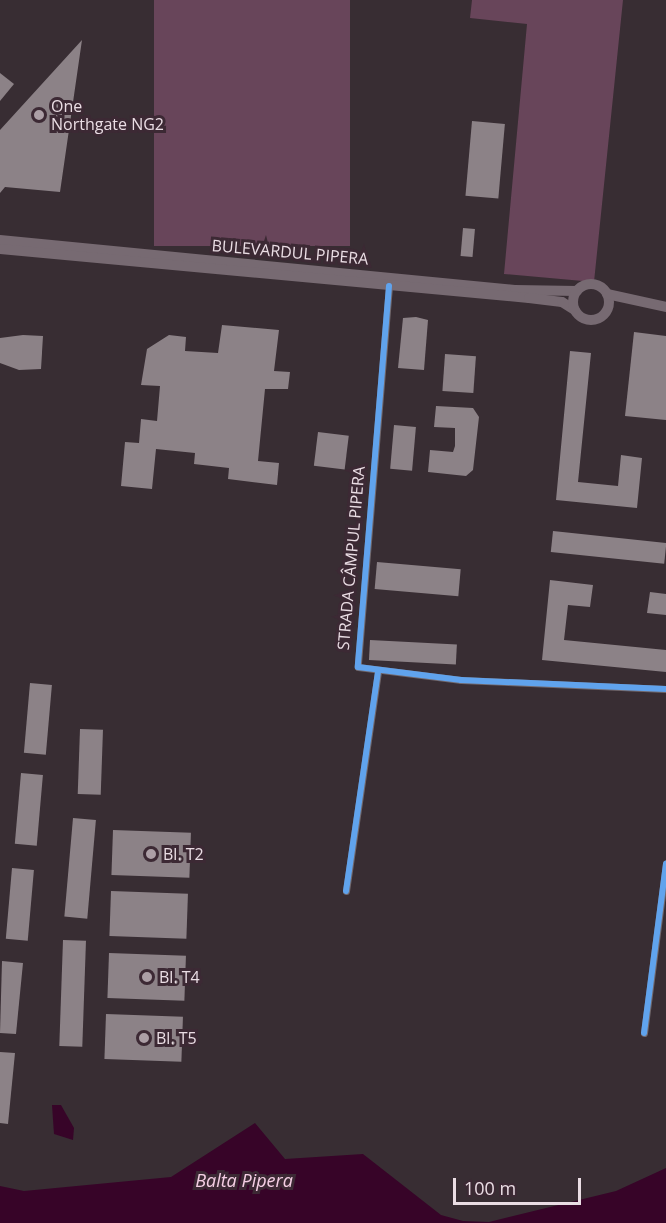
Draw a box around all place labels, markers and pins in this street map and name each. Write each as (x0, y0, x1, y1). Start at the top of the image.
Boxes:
place label: One Northgate NG2 (51, 96, 164, 134)
marker: One Northgate NG2 (32, 108, 46, 122)
place label: Bl. T2 (163, 844, 204, 864)
marker: Bl. T2 (144, 847, 158, 861)
place label: Bl. T4 (159, 967, 200, 987)
marker: Bl. T4 (140, 970, 154, 984)
place label: Bl. T5 (156, 1028, 197, 1048)
marker: Bl. T5 (137, 1031, 151, 1045)

